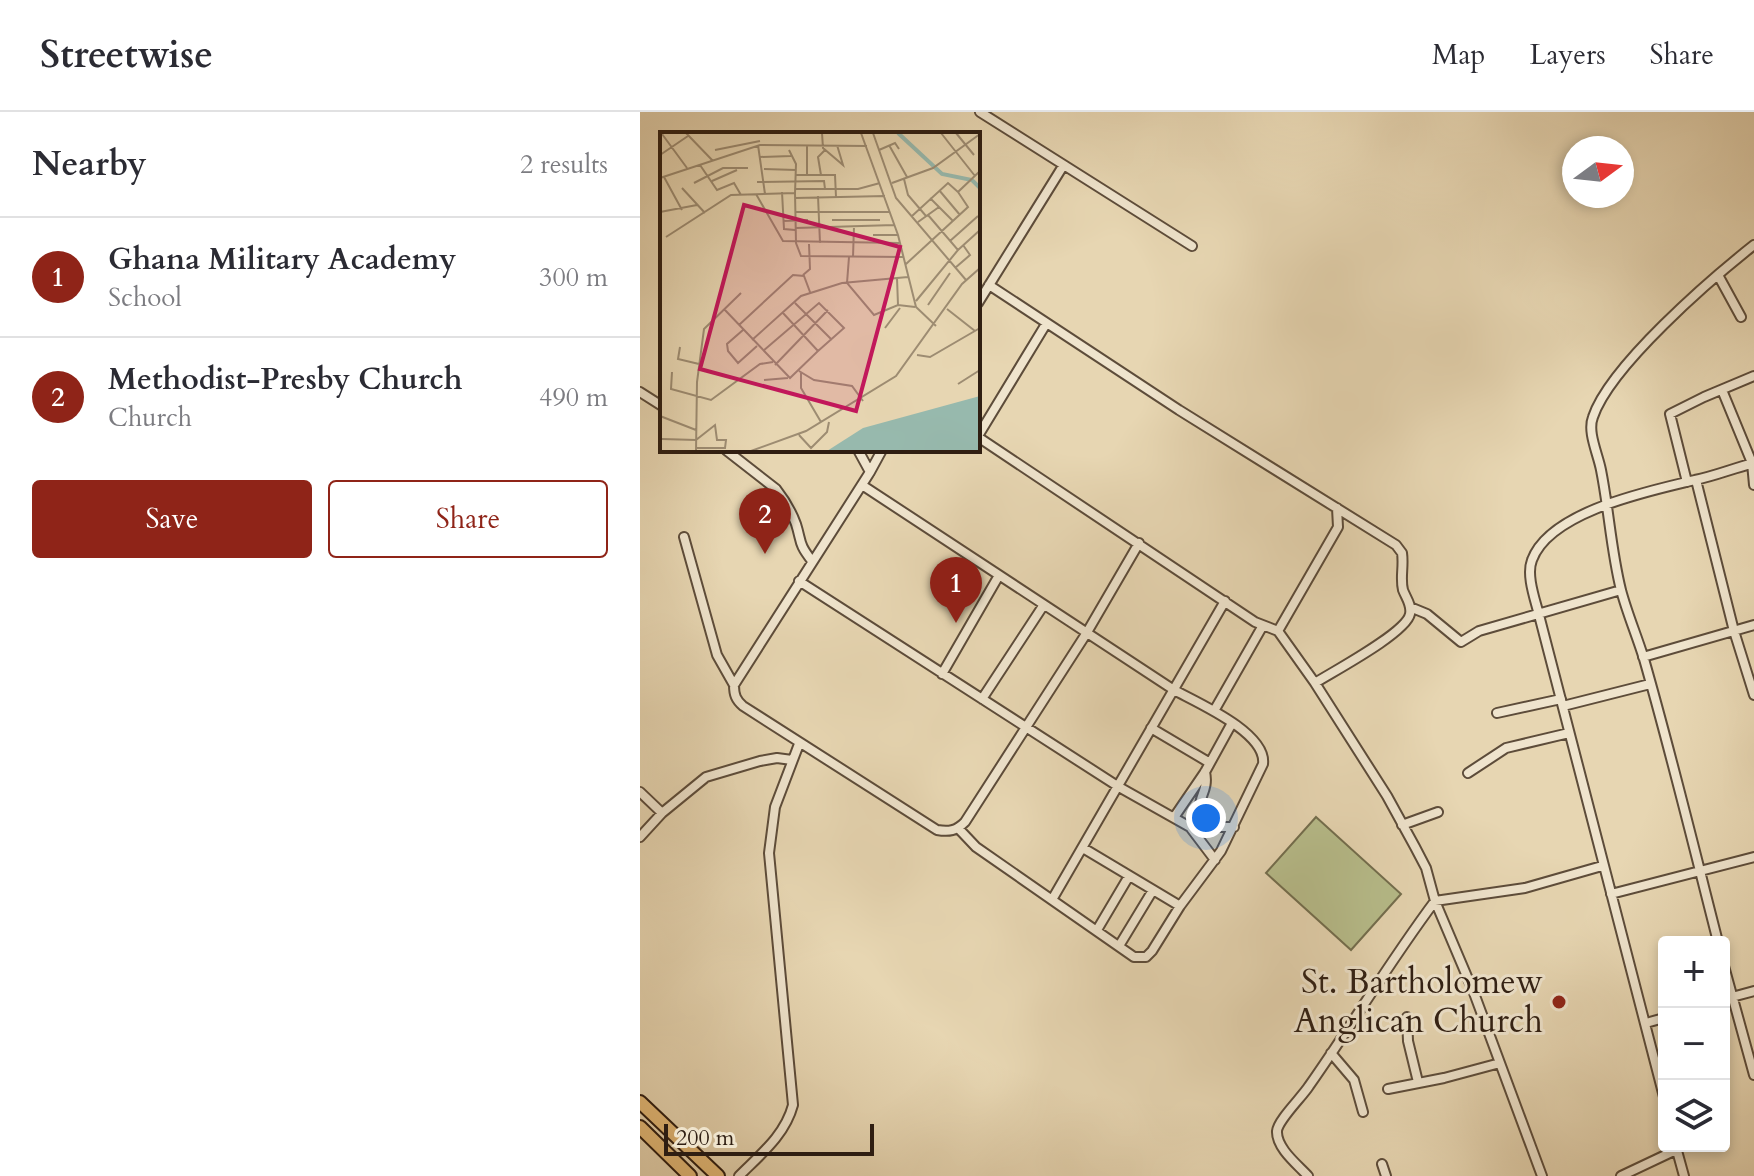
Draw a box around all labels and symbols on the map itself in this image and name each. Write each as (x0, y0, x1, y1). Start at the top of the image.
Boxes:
inset map (660, 132, 980, 452)
north arrow (1562, 136, 1634, 208)
pin: 2 (739, 488, 791, 554)
pin: 1 (930, 557, 982, 623)
your location (1186, 798, 1226, 838)
place label: St. Bartholomew Anglican Church (1294, 959, 1543, 1044)
marker: St. Bartholomew Anglican Church (1550, 993, 1568, 1011)
scale bar (664, 1120, 874, 1156)

